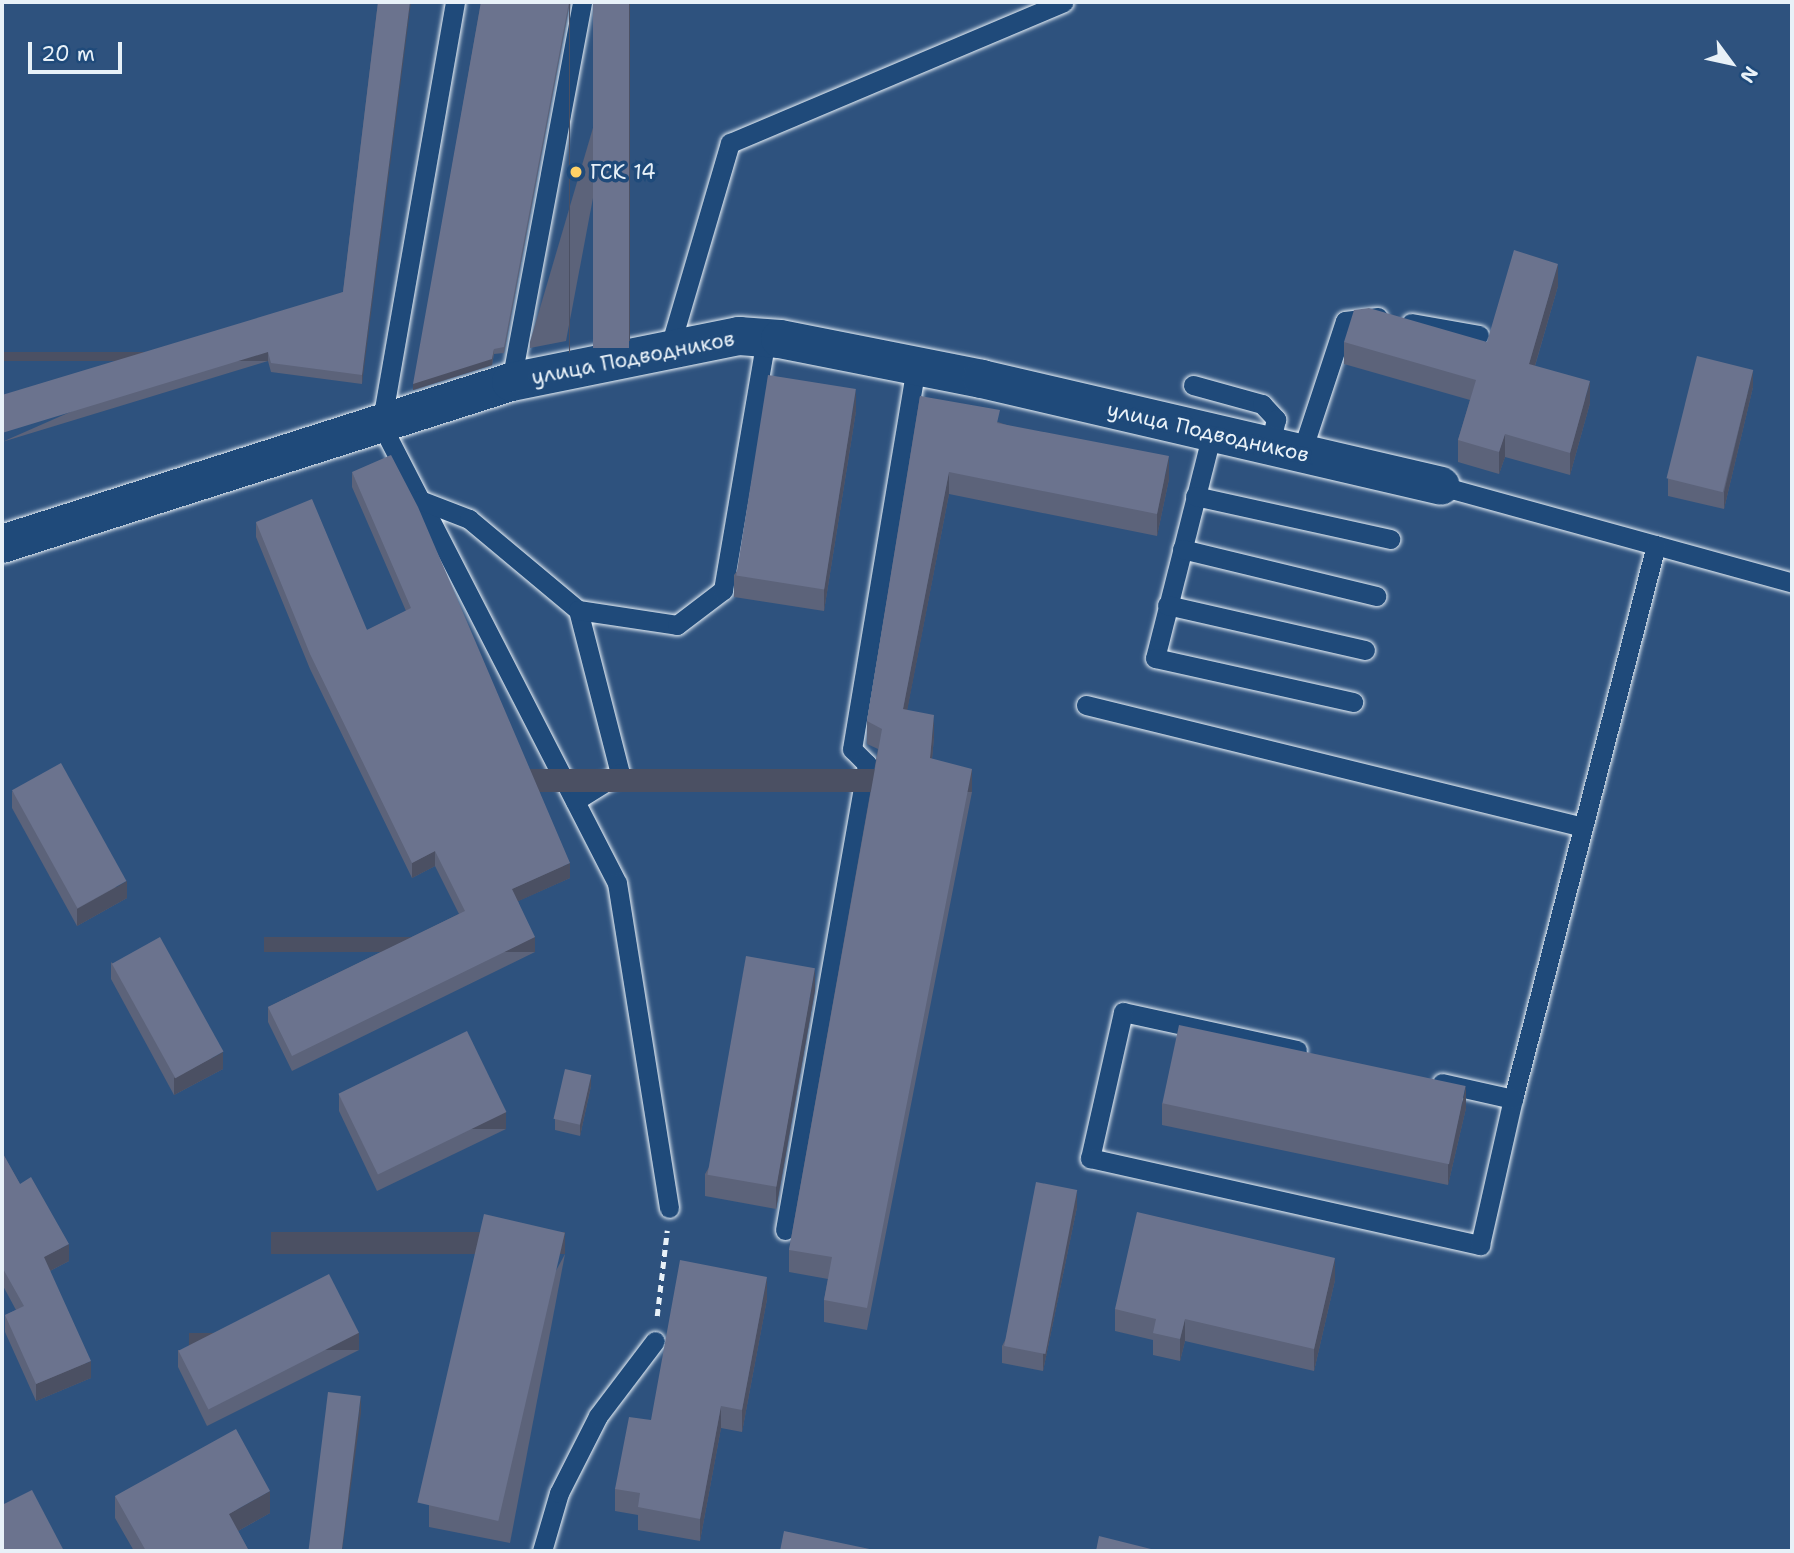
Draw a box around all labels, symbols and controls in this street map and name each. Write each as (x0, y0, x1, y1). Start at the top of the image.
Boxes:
scale bar (32, 28, 126, 72)
north arrow (1696, 28, 1766, 98)
text: 20 m (41, 40, 95, 68)
text: N (1734, 62, 1764, 88)
place label: ГСК 14 (590, 159, 656, 185)
marker: ГСК 14 (568, 164, 584, 180)
street label: улица Подводников (529, 326, 737, 390)
street label: улица Подводников (1105, 397, 1311, 467)

